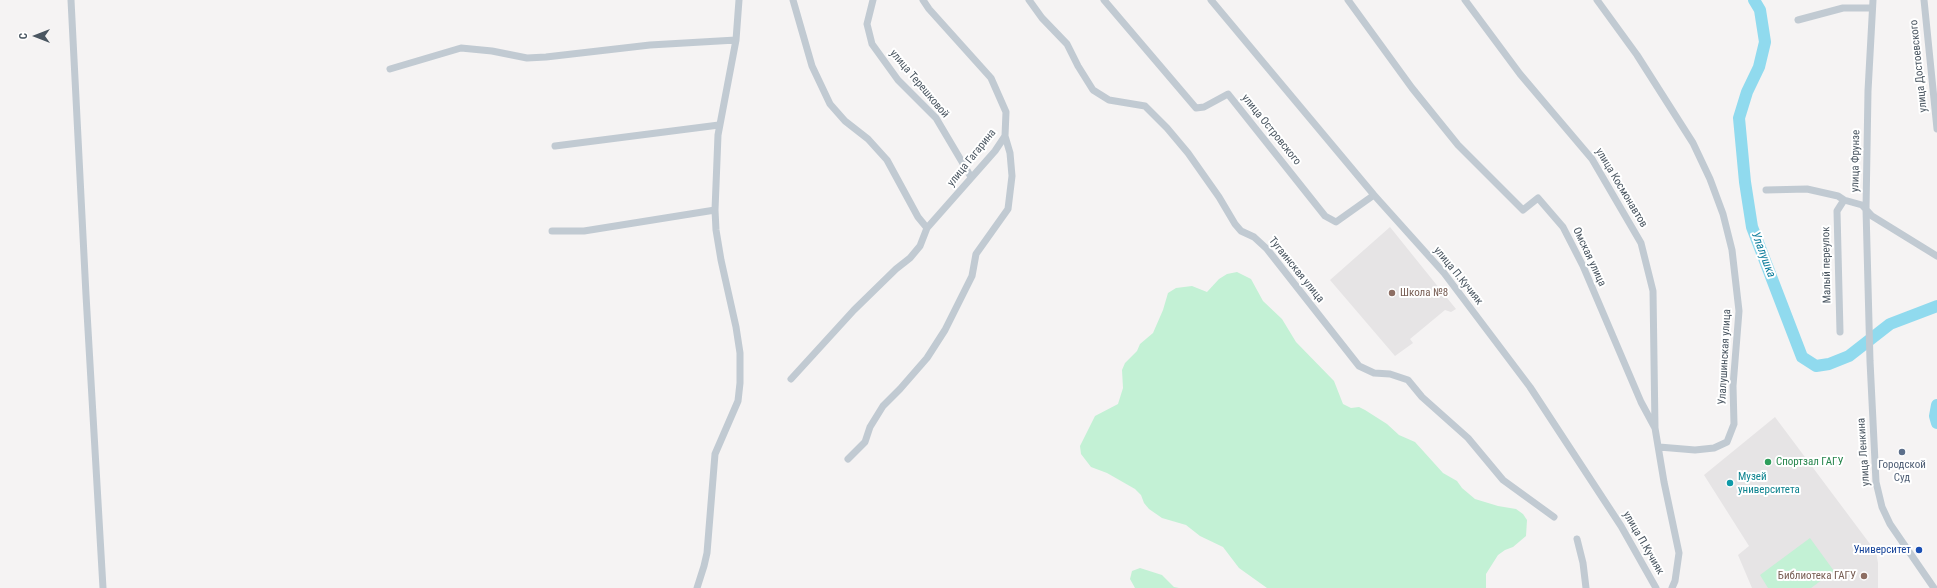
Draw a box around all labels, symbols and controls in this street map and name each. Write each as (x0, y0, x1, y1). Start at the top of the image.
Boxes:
north arrow (16, 16, 56, 56)
street label: улица Достоевского (1908, 19, 1930, 113)
text: С (17, 33, 30, 39)
street label: улица Терешковой (887, 47, 951, 121)
street label: улица Островского (1238, 92, 1304, 168)
street label: улица Гагарина (945, 127, 999, 189)
street label: улица Фрунзе (1849, 130, 1863, 192)
street label: улица Космонавтов (1592, 146, 1650, 230)
street label: Омская улица (1570, 225, 1608, 289)
street label: Малый переулок (1820, 226, 1834, 304)
water label: Улалушка (1748, 230, 1778, 280)
street label: Тугаинская улица (1266, 235, 1326, 305)
street label: улица П.Кучияк (1431, 244, 1485, 308)
place label: Школа №8 (1400, 286, 1448, 300)
marker: Школа №8 (1387, 288, 1397, 298)
street label: Улалушинская улица (1716, 309, 1734, 405)
street label: улица Ленкина (1855, 417, 1873, 487)
marker: Городской Суд (1897, 447, 1907, 457)
place label: Спортзал ГАГУ (1776, 455, 1843, 469)
marker: Спортзал ГАГУ (1763, 457, 1773, 467)
place label: Городской Суд (1878, 458, 1926, 484)
place label: Музей университета (1738, 470, 1800, 496)
marker: Музей университета (1725, 478, 1735, 488)
street label: улица П.Кучияк (1620, 509, 1666, 577)
place label: Университет (1853, 543, 1911, 557)
marker: Университет (1914, 545, 1924, 555)
place label: Библиотека ГАГУ (1778, 569, 1856, 583)
marker: Библиотека ГАГУ (1859, 571, 1869, 581)

